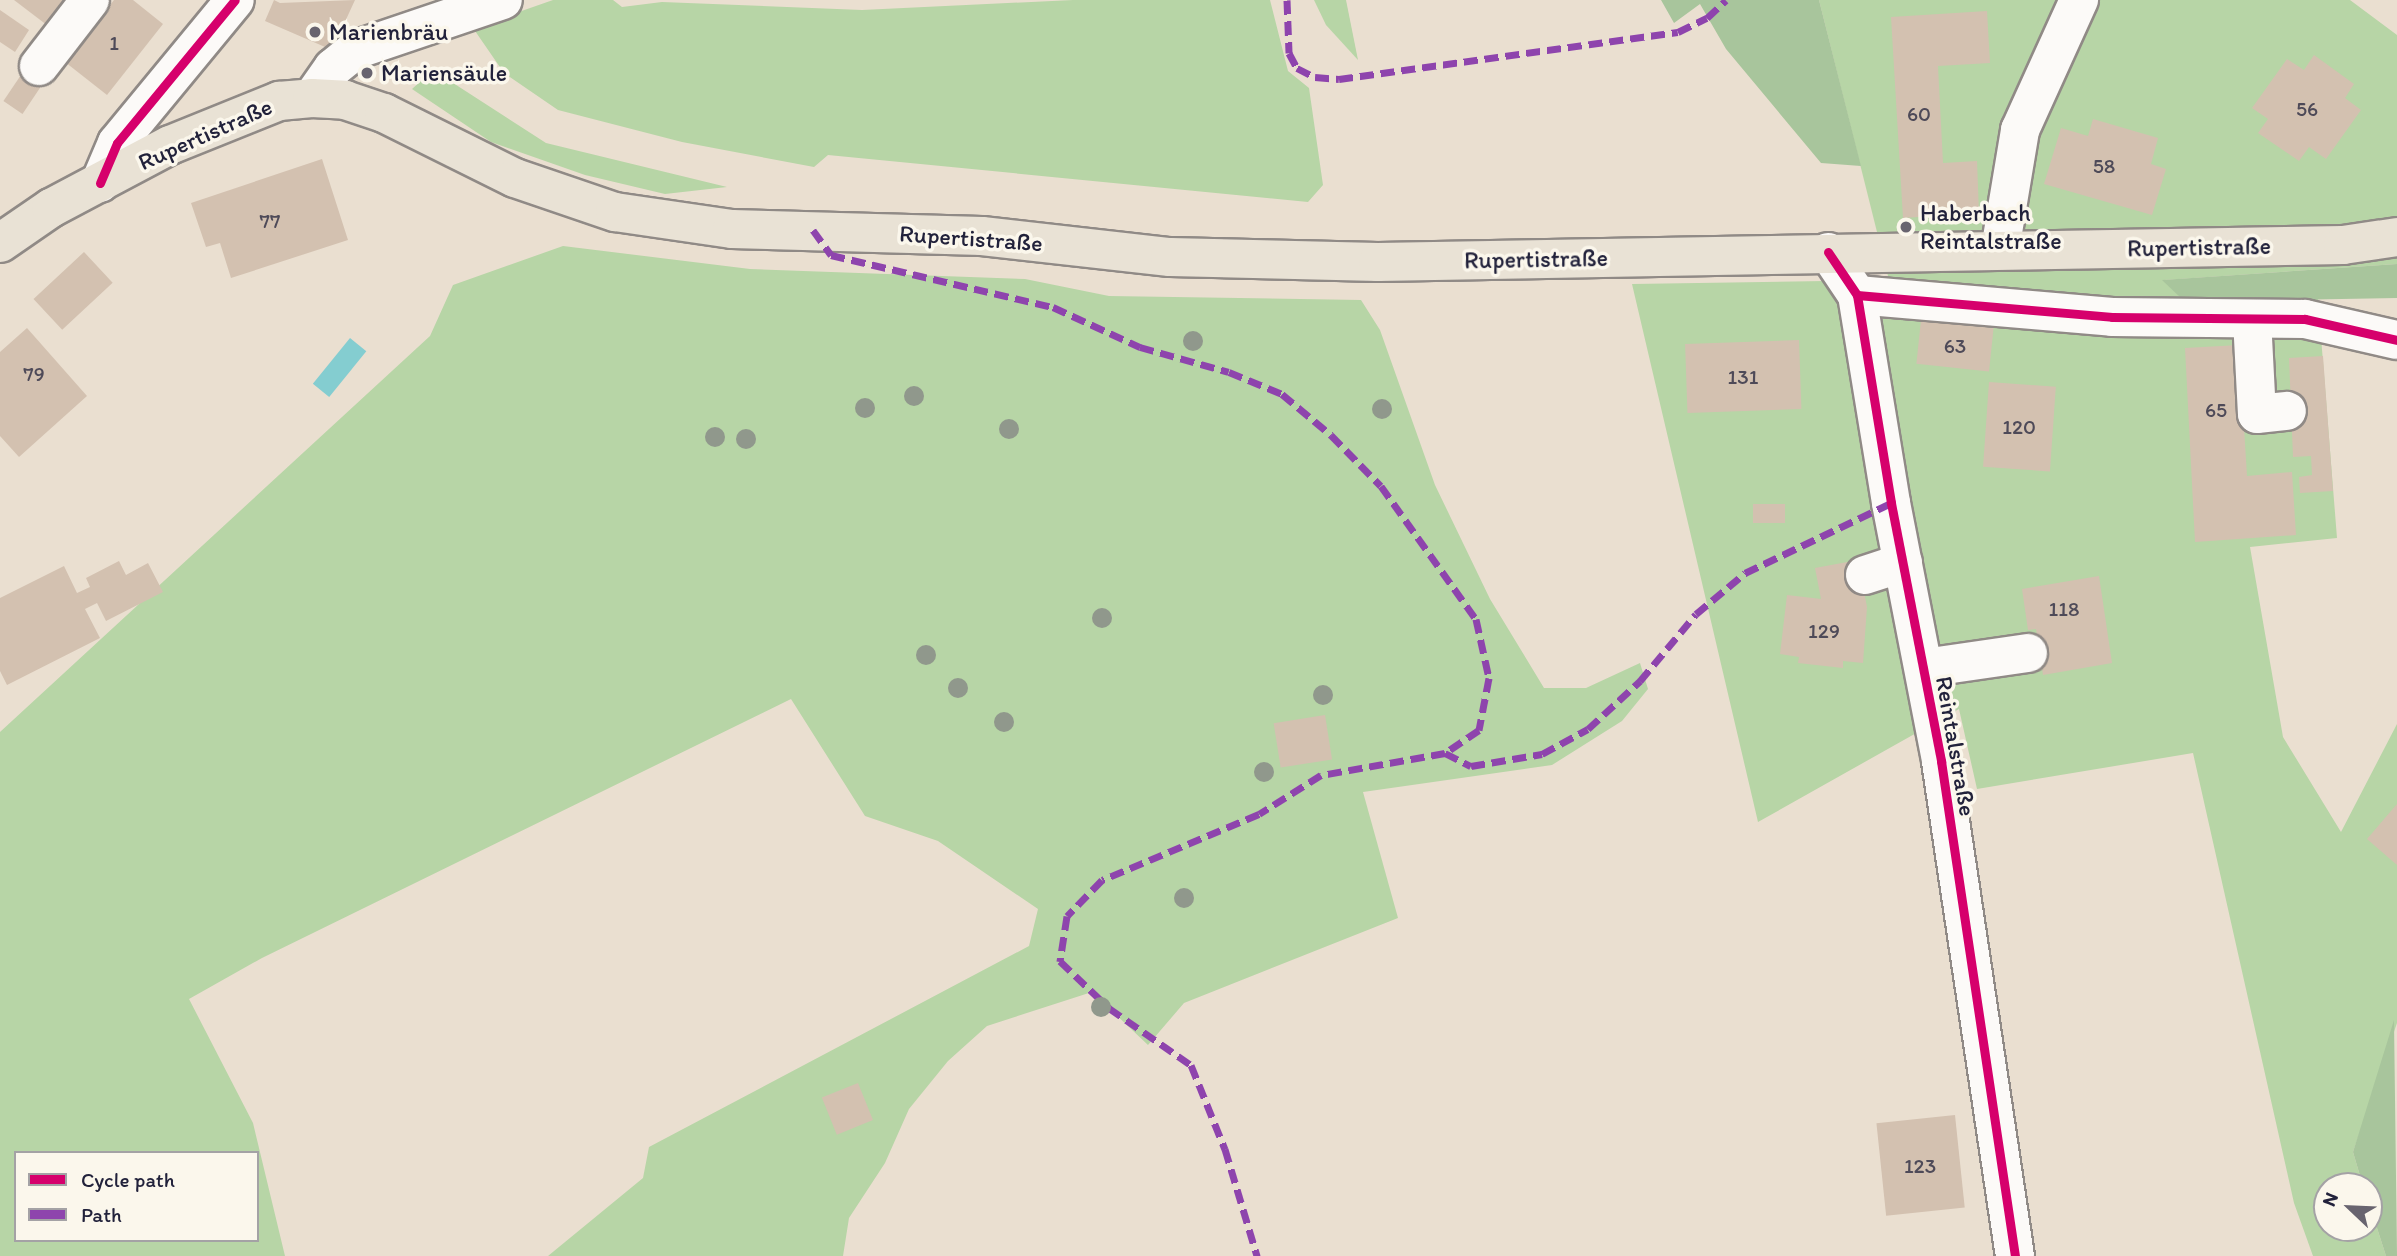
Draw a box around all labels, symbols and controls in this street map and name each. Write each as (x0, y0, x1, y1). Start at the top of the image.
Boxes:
place label: Marienbräu (329, 18, 448, 46)
marker: Marienbräu (307, 24, 323, 40)
house number: 1 (109, 30, 119, 56)
place label: Mariensäule (381, 59, 507, 87)
marker: Mariensäule (359, 65, 375, 81)
street label: Rupertistraße (133, 92, 277, 176)
house number: 56 (2296, 96, 2318, 122)
house number: 60 (1907, 101, 1931, 127)
house number: 58 (2093, 153, 2115, 179)
place label: Haberbach Reintalstraße (1920, 199, 2062, 255)
house number: 77 (260, 208, 280, 234)
street label: Rupertistraße (898, 219, 1044, 257)
marker: Haberbach Reintalstraße (1898, 219, 1914, 235)
street label: Rupertistraße (2127, 231, 2271, 263)
street label: Rupertistraße (1464, 243, 1608, 275)
house number: 63 (1944, 333, 1966, 359)
house number: 79 (23, 361, 45, 387)
house number: 131 (1728, 364, 1758, 390)
house number: 65 (2205, 397, 2227, 423)
house number: 120 (2002, 414, 2036, 440)
house number: 118 (2049, 596, 2079, 622)
house number: 129 (1808, 618, 1840, 644)
street label: Reintalstraße (1930, 674, 1982, 818)
legend (14, 1151, 259, 1242)
house number: 123 (1904, 1153, 1936, 1179)
text: Cycle path (81, 1167, 175, 1192)
north arrow (2313, 1172, 2383, 1242)
text: N (2317, 1189, 2343, 1210)
text: Path (81, 1202, 122, 1227)

